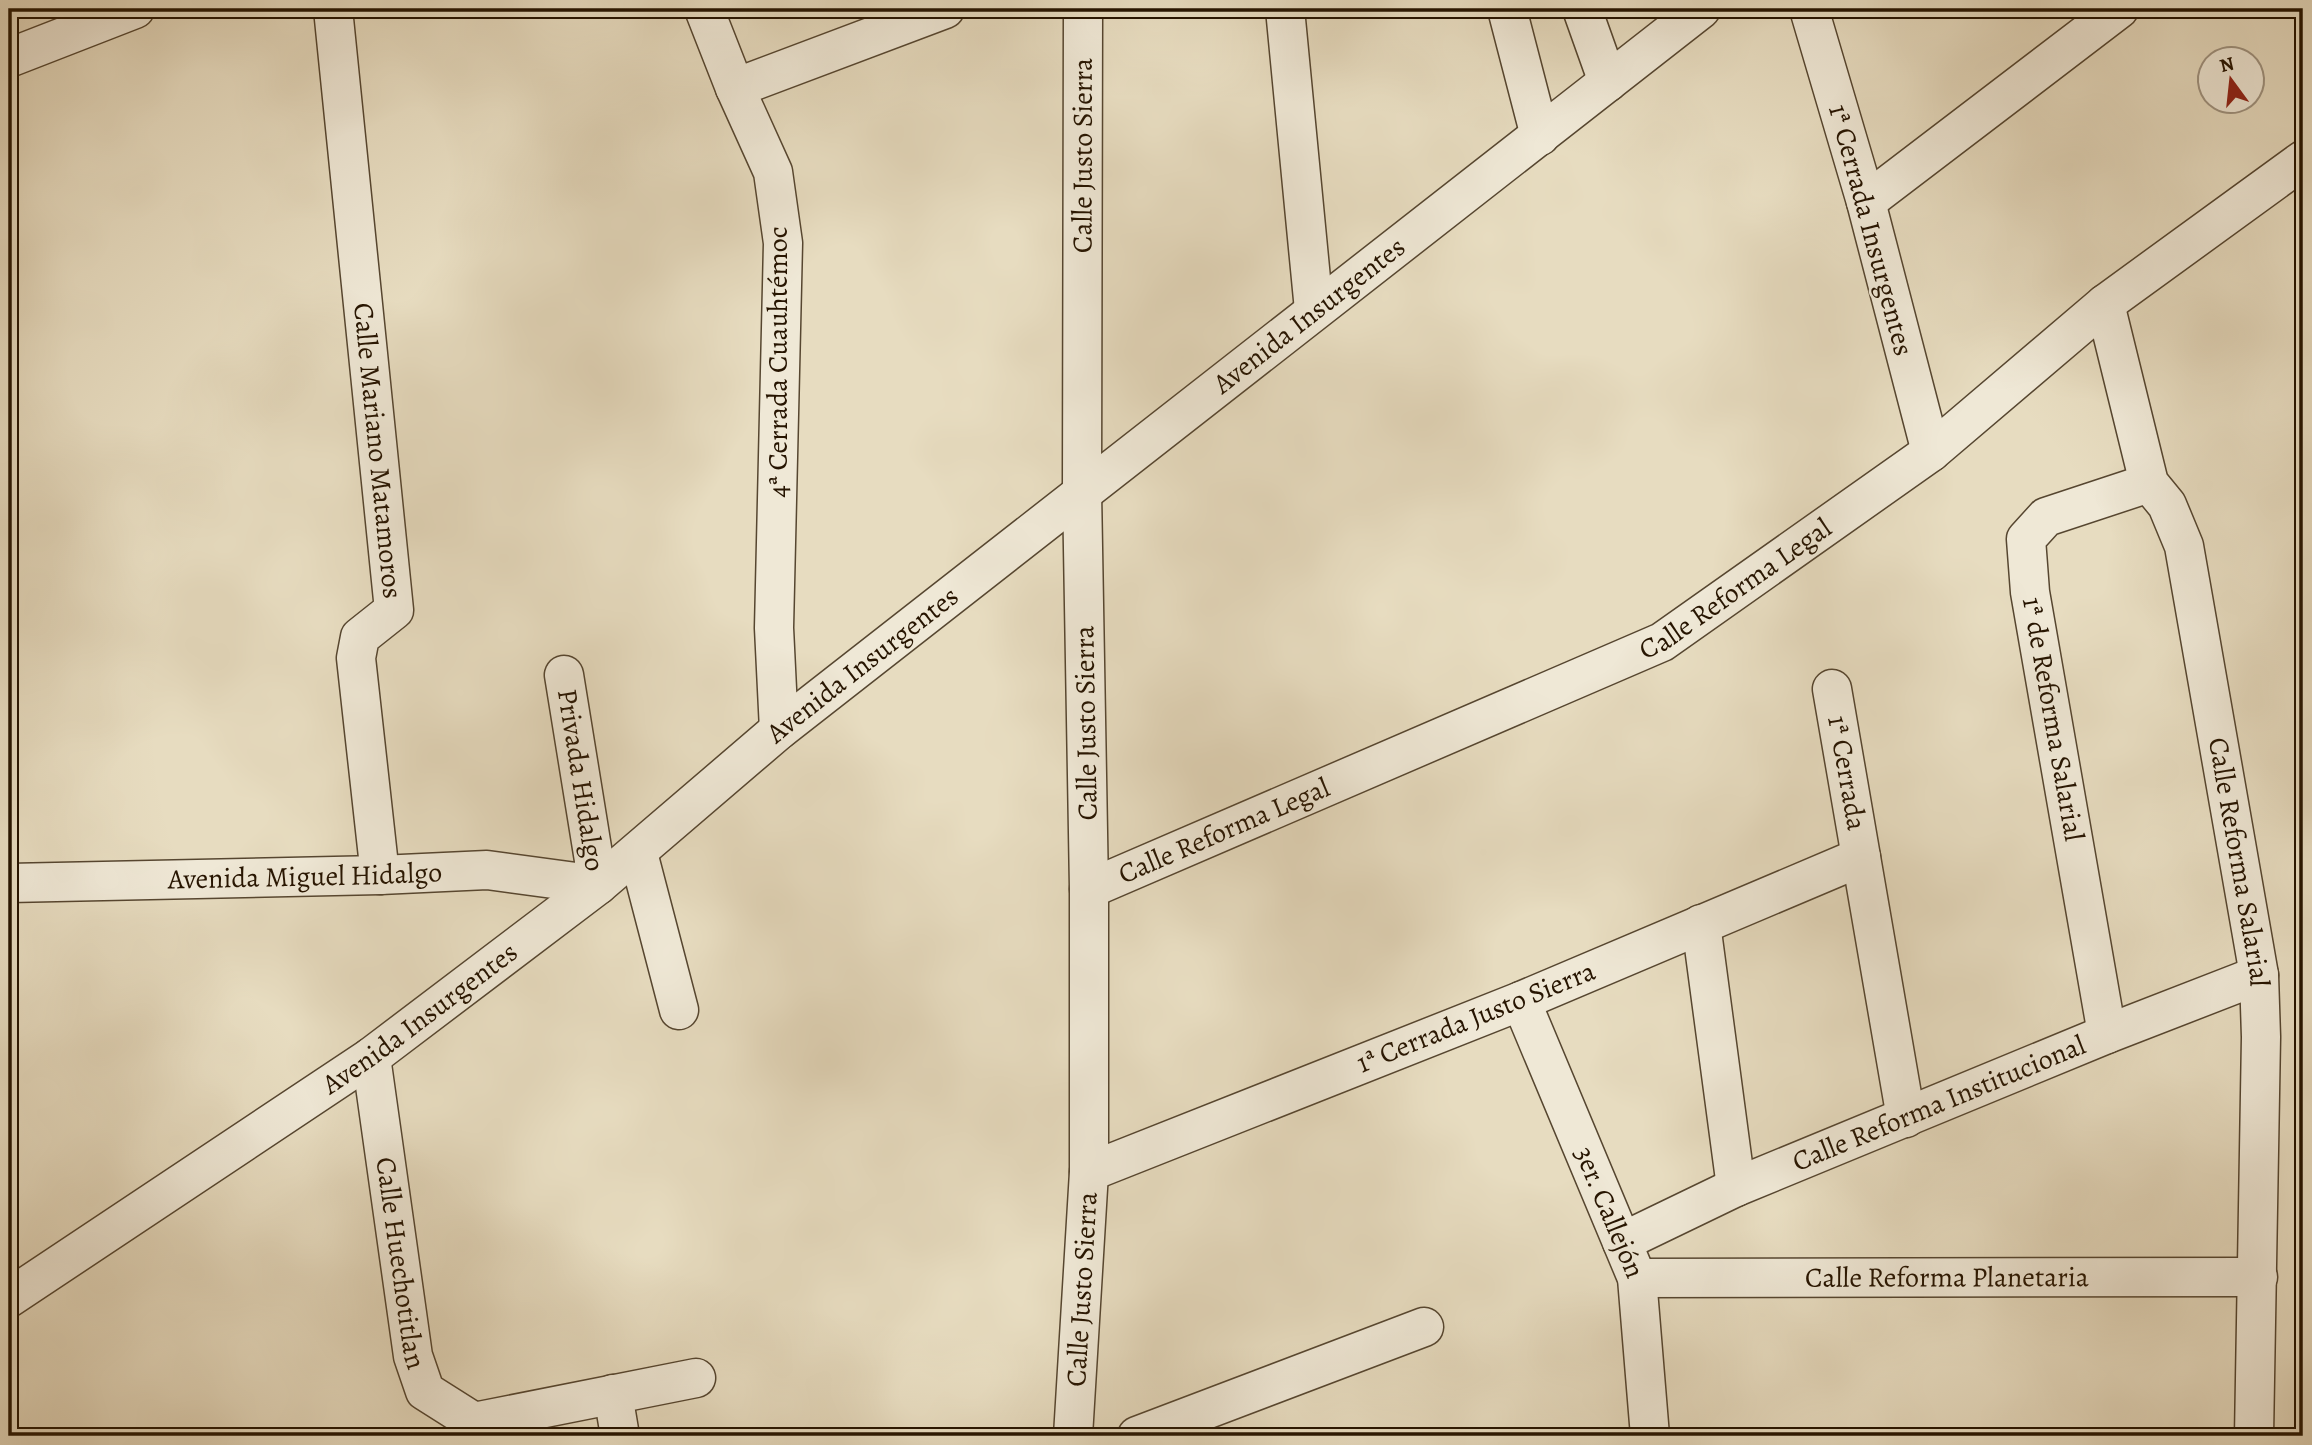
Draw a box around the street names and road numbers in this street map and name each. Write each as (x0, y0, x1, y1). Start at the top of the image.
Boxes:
street label: Calle Justo Sierra (1063, 58, 1102, 253)
street label: 1ª Cerrada Insurgentes (1819, 100, 1923, 360)
street label: 4ª Cerrada Cuauhtémoc (759, 226, 797, 498)
street label: Avenida Insurgentes (1204, 228, 1413, 403)
street label: Calle Mariano Matamoros (344, 301, 412, 600)
street label: Calle Reforma Legal (1633, 509, 1839, 669)
street label: Avenida Insurgentes (757, 577, 967, 752)
street label: 1ª de Reforma Salarial (2013, 594, 2093, 844)
street label: Calle Justo Sierra (1065, 625, 1107, 821)
street label: Privada Hidalgo (548, 686, 614, 874)
street label: 1ª Cerrada (1818, 713, 1876, 833)
street label: Calle Reforma Salarial (2199, 735, 2279, 987)
street label: Calle Reforma Legal (1112, 768, 1336, 893)
street label: Avenida Miguel Hidalgo (166, 853, 443, 899)
street label: Avenida Insurgentes (314, 933, 525, 1104)
street label: 1ª Cerrada Justo Sierra (1351, 952, 1601, 1082)
street label: Calle Reforma Institucional (1787, 1026, 2091, 1181)
street label: 3er. Callejón (1565, 1141, 1654, 1284)
street label: Calle Huechotitlan (366, 1155, 435, 1374)
street label: Calle Justo Sierra (1057, 1191, 1107, 1388)
street label: Calle Reforma Planetaria (1805, 1258, 2089, 1297)

